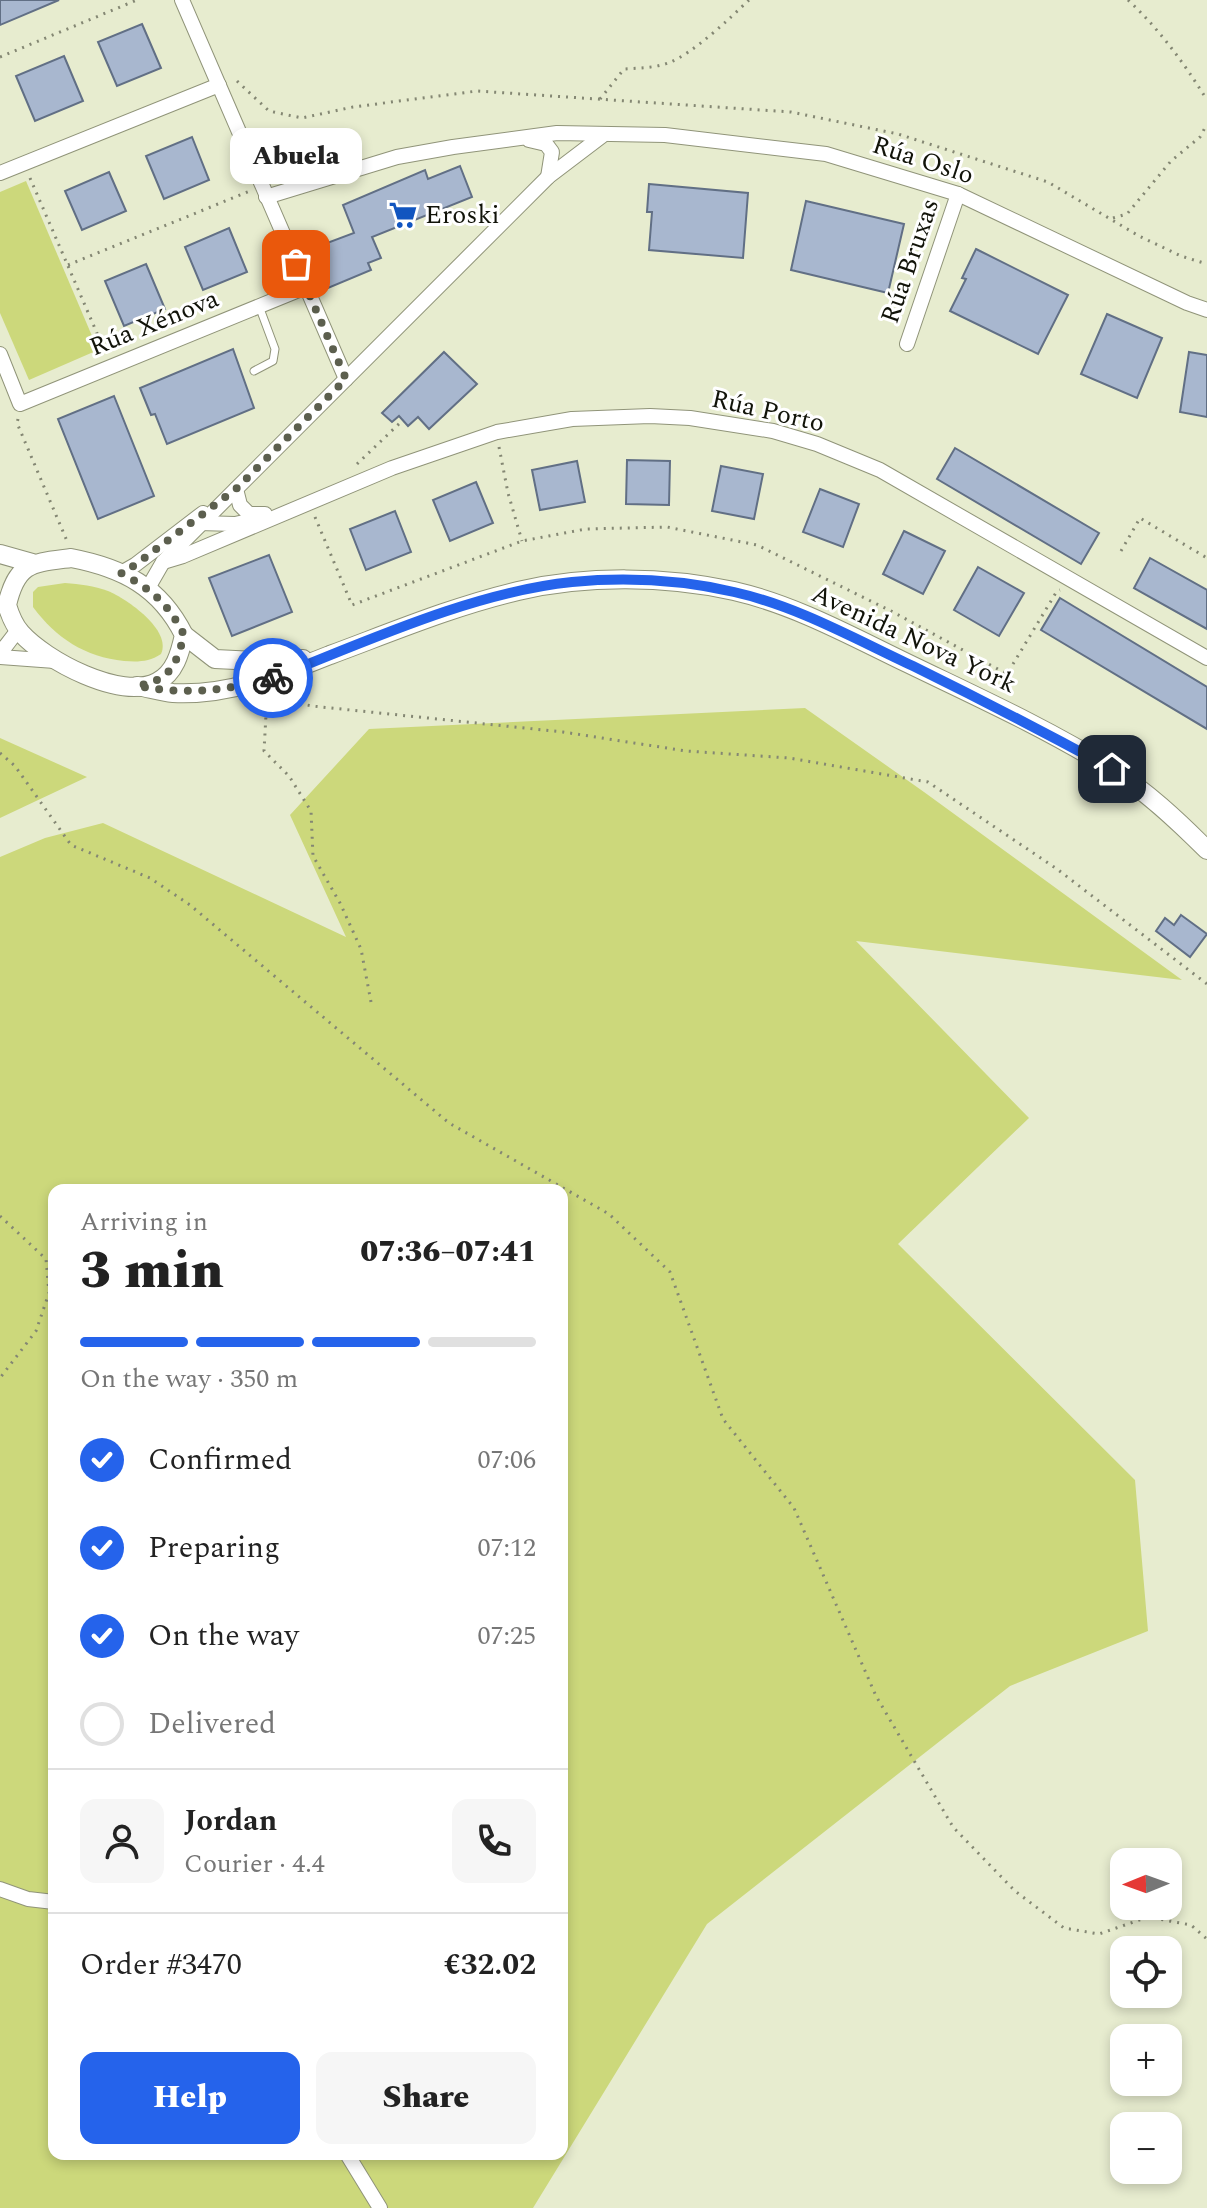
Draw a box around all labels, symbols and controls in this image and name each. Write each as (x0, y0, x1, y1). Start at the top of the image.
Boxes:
street label: Rúa Oslo (867, 125, 979, 195)
callout: Abuela (230, 128, 362, 184)
text: Abuela (252, 136, 340, 176)
street label: Rúa Bruxas (870, 193, 950, 329)
place label: Eroski (425, 195, 500, 235)
supermarket icon: Eroski (388, 200, 418, 230)
pin (262, 230, 330, 298)
icon: bag (274, 242, 318, 286)
street label: Rúa Xénova (83, 279, 225, 367)
street label: Rúa Porto (708, 379, 828, 443)
street label: Avenida Nova York (805, 574, 1023, 704)
courier (233, 638, 313, 718)
icon: bike (251, 656, 295, 700)
pin (1078, 735, 1146, 803)
icon: home (1090, 747, 1134, 791)
text: Arriving in (80, 1202, 208, 1242)
text: 07:36–07:41 (360, 1229, 536, 1275)
text: 3 min (80, 1232, 224, 1311)
text: On the way · 350 m (80, 1359, 298, 1399)
text: Confirmed (148, 1437, 292, 1483)
icon: check (80, 1438, 124, 1482)
text: 07:06 (477, 1440, 536, 1480)
text: Preparing (148, 1525, 280, 1571)
icon: check (80, 1526, 124, 1570)
text: 07:12 (477, 1528, 536, 1568)
text: On the way (148, 1613, 299, 1659)
icon: check (80, 1614, 124, 1658)
text: 07:25 (477, 1616, 536, 1656)
text: Delivered (148, 1701, 276, 1747)
text: Jordan (184, 1798, 277, 1844)
button: person (80, 1799, 164, 1883)
button: phone (452, 1799, 536, 1883)
text: Courier · 4.4 (184, 1844, 325, 1884)
north arrow (1110, 1848, 1182, 1920)
map controls (1110, 1848, 1182, 2184)
button: locate (1110, 1936, 1182, 2008)
text: Order #3470 (80, 1942, 242, 1988)
text: €32.02 (444, 1942, 536, 1988)
button: + (1110, 2024, 1182, 2096)
button: Help (80, 2052, 300, 2144)
button: Share (316, 2052, 536, 2144)
button: − (1110, 2112, 1182, 2184)

